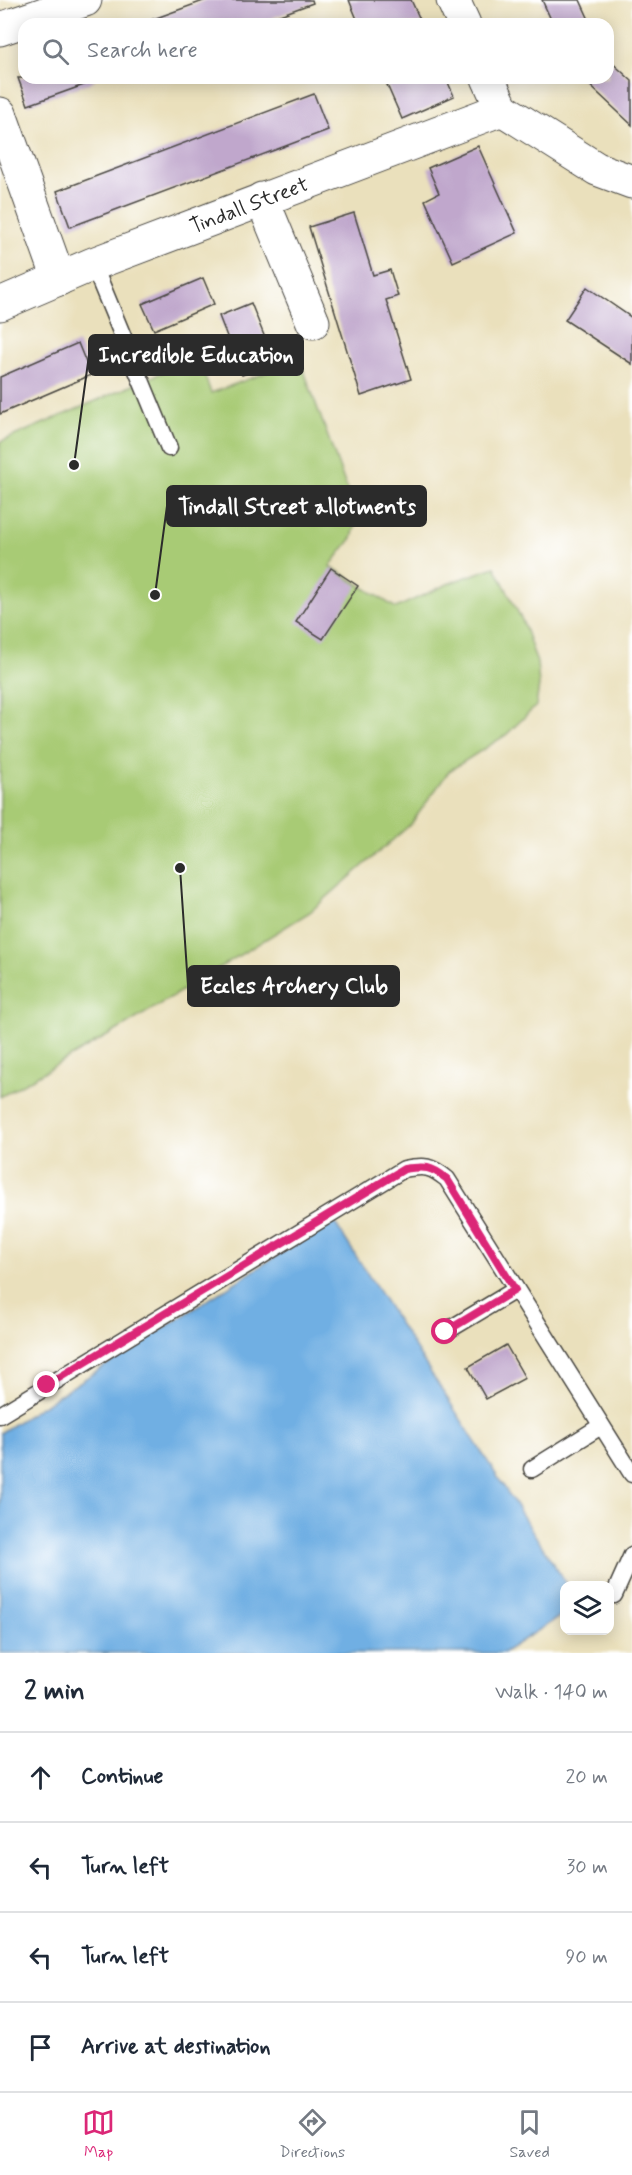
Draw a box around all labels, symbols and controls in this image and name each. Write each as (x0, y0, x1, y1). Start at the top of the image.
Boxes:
search box (18, 18, 614, 84)
icon: search (39, 35, 72, 68)
text: Search here (87, 37, 198, 65)
street label: Tindall Street (186, 171, 313, 241)
callout: Incredible Education (89, 335, 303, 375)
text: Incredible Education (98, 342, 294, 370)
callout: Tindall Street allotments (167, 486, 426, 526)
text: Tindall Street allotments (178, 494, 416, 522)
callout: Eccles Archery Club (188, 966, 399, 1006)
text: Eccles Archery Club (200, 973, 388, 1001)
route start (431, 1318, 457, 1344)
route end (33, 1371, 59, 1397)
map controls (560, 1581, 614, 1635)
button: layers (560, 1581, 614, 1635)
text: 2 min (24, 1675, 85, 1709)
text: Walk · 140 m (495, 1679, 608, 1706)
icon: ahead (24, 1761, 57, 1794)
text: Continue (81, 1763, 163, 1791)
text: 20 m (565, 1764, 608, 1791)
icon: left (24, 1851, 57, 1884)
text: Turn left (81, 1853, 169, 1881)
text: 30 m (566, 1854, 608, 1881)
icon: left (24, 1941, 57, 1974)
text: Turn left (81, 1943, 169, 1971)
text: 90 m (565, 1944, 608, 1971)
icon: arrive (24, 2031, 57, 2064)
text: Arrive at destination (81, 2033, 271, 2061)
tab: Map (82, 2106, 115, 2163)
tab: Directions (279, 2106, 345, 2163)
tab: Saved (509, 2106, 550, 2163)

